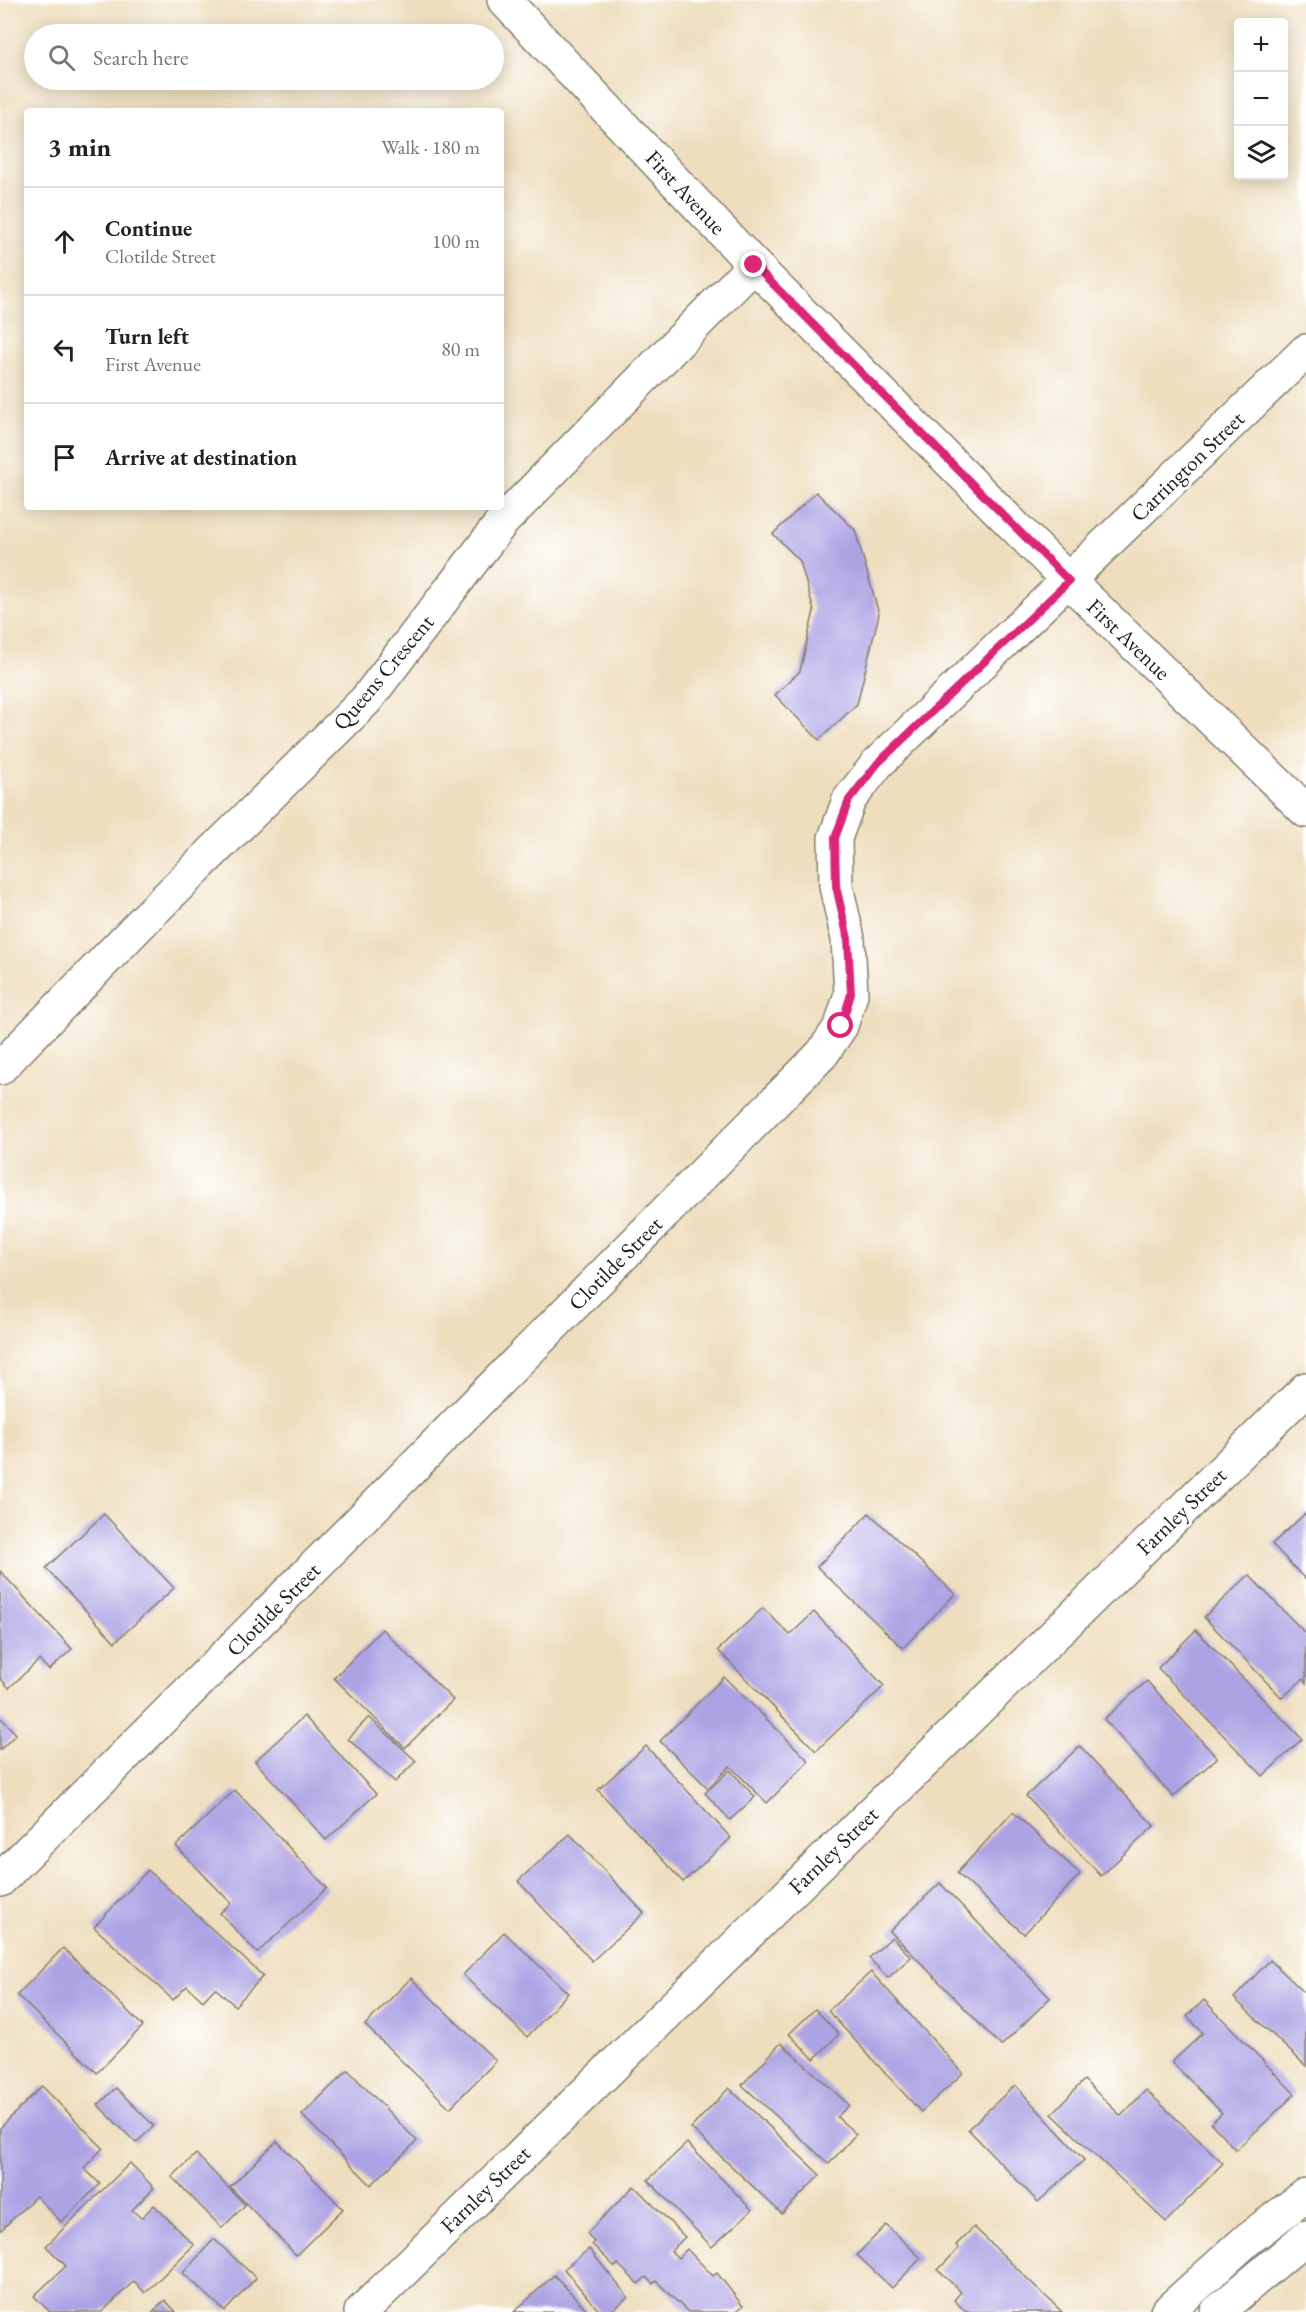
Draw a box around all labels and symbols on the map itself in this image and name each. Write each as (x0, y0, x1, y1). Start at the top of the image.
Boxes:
street label: First Avenue (639, 144, 733, 241)
route end (740, 251, 766, 277)
street label: Carrington Street (1124, 405, 1251, 528)
street label: First Avenue (1081, 592, 1177, 687)
street label: Queens Crescent (326, 608, 440, 736)
route start (827, 1012, 853, 1038)
street label: Clotilde Street (562, 1210, 669, 1317)
street label: Farnley Street (1130, 1461, 1233, 1562)
street label: Clotilde Street (220, 1556, 327, 1663)
street label: Farnley Street (782, 1800, 885, 1901)
street label: Farnley Street (434, 2139, 537, 2240)

